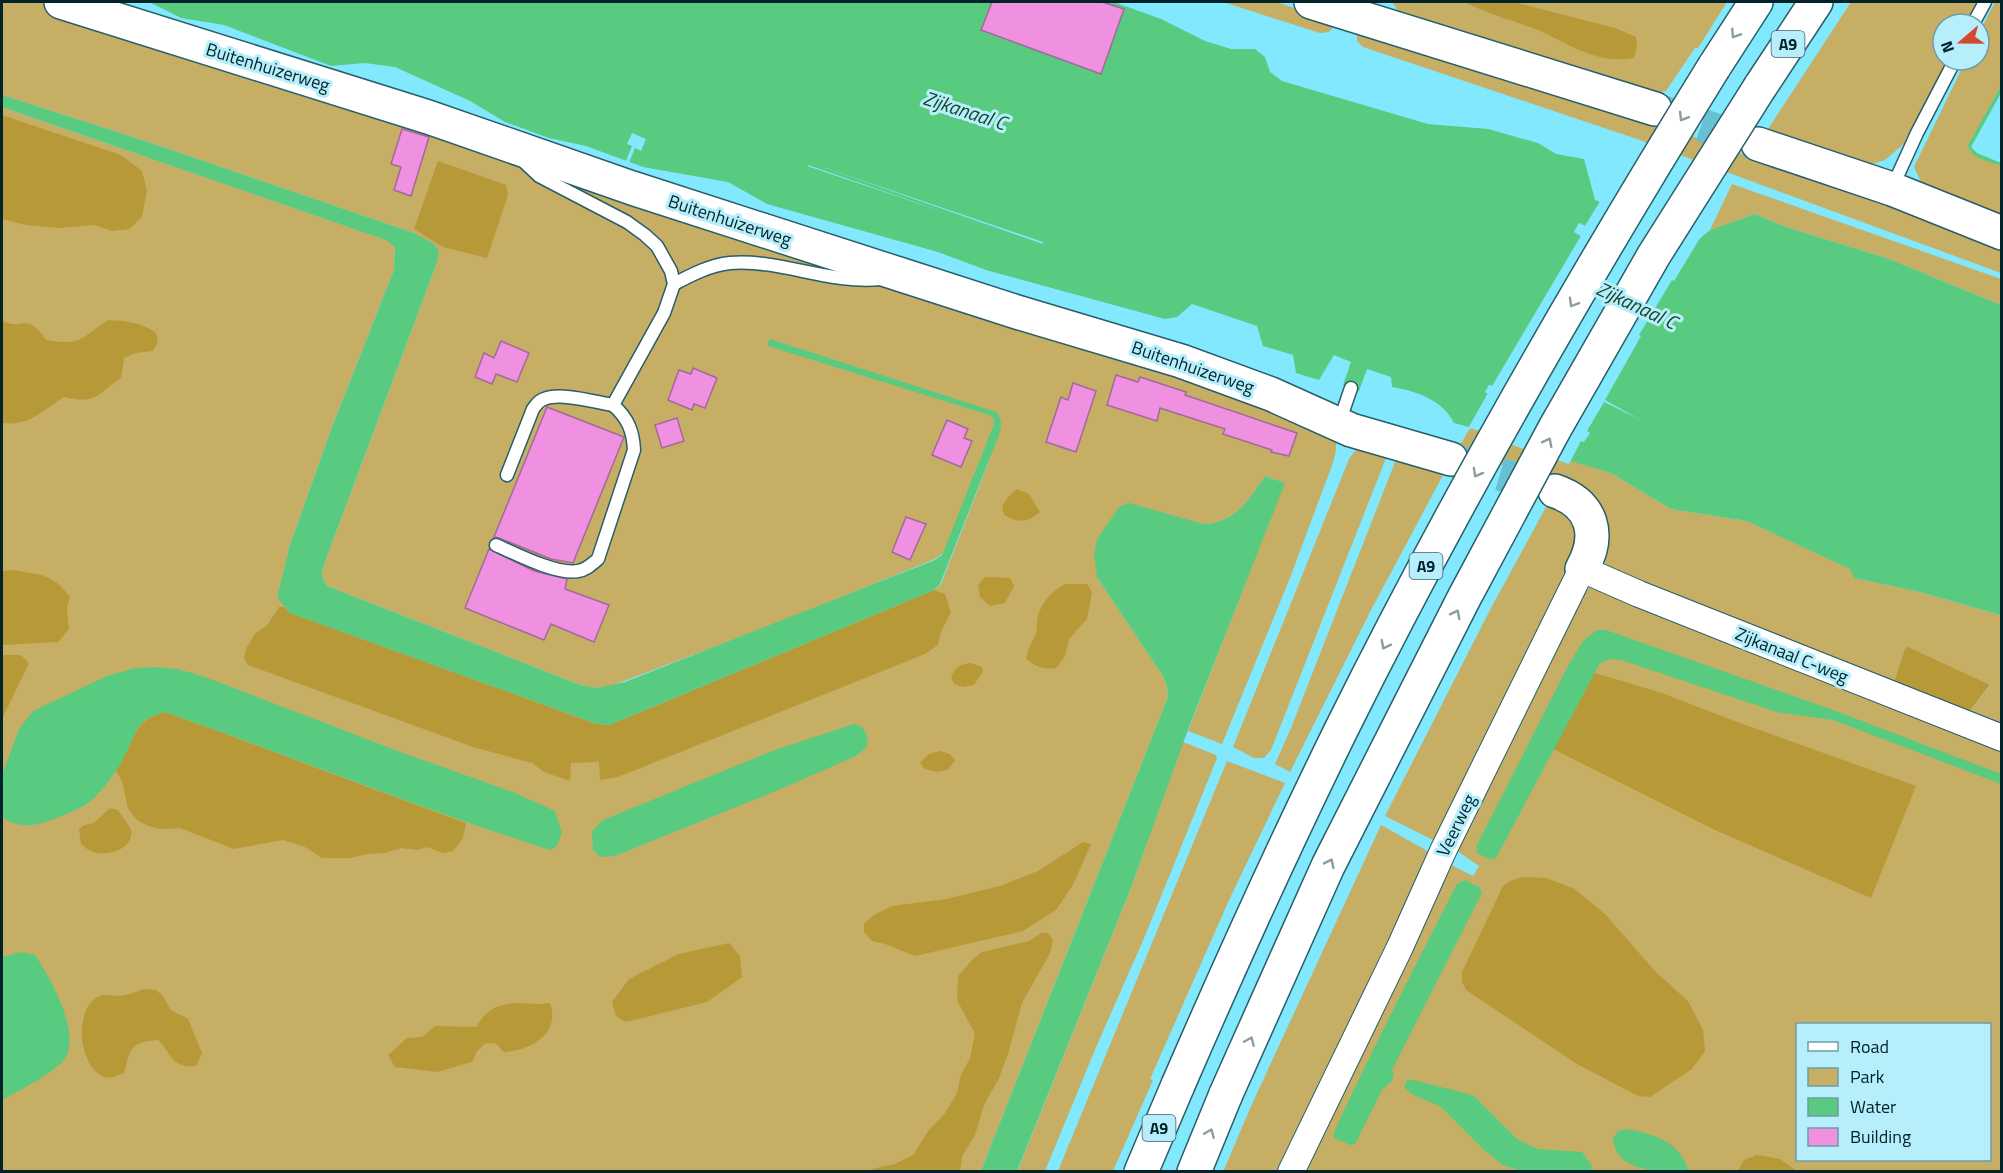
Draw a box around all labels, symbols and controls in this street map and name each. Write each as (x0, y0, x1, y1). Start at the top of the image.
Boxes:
north arrow (1931, 12, 1991, 72)
one-way arrow (1731, 28, 1742, 39)
road number: A9 (1772, 31, 1804, 57)
street label: Buitenhuizerweg (203, 35, 333, 99)
text: N (1934, 38, 1960, 56)
water label: Zijkanaal C (920, 82, 1013, 139)
one-way arrow (1678, 111, 1690, 121)
street label: Buitenhuizerweg (665, 187, 795, 253)
water label: Zijkanaal C (1592, 273, 1685, 338)
one-way arrow (1568, 297, 1580, 307)
street label: Buitenhuizerweg (1128, 333, 1258, 401)
one-way arrow (1541, 438, 1552, 449)
one-way arrow (1473, 467, 1484, 477)
road number: A9 (1410, 553, 1442, 579)
one-way arrow (1448, 609, 1460, 620)
street label: Zijkanaal C-weg (1731, 620, 1853, 690)
one-way arrow (1381, 639, 1393, 650)
street label: Veerweg (1429, 789, 1483, 861)
one-way arrow (1322, 859, 1334, 870)
legend (1796, 1023, 1991, 1161)
text: Road (1850, 1033, 1889, 1060)
one-way arrow (1242, 1036, 1254, 1047)
text: Park (1850, 1063, 1885, 1090)
text: Water (1850, 1093, 1896, 1120)
road number: A9 (1142, 1115, 1176, 1141)
text: Building (1850, 1123, 1911, 1150)
one-way arrow (1203, 1128, 1215, 1139)

